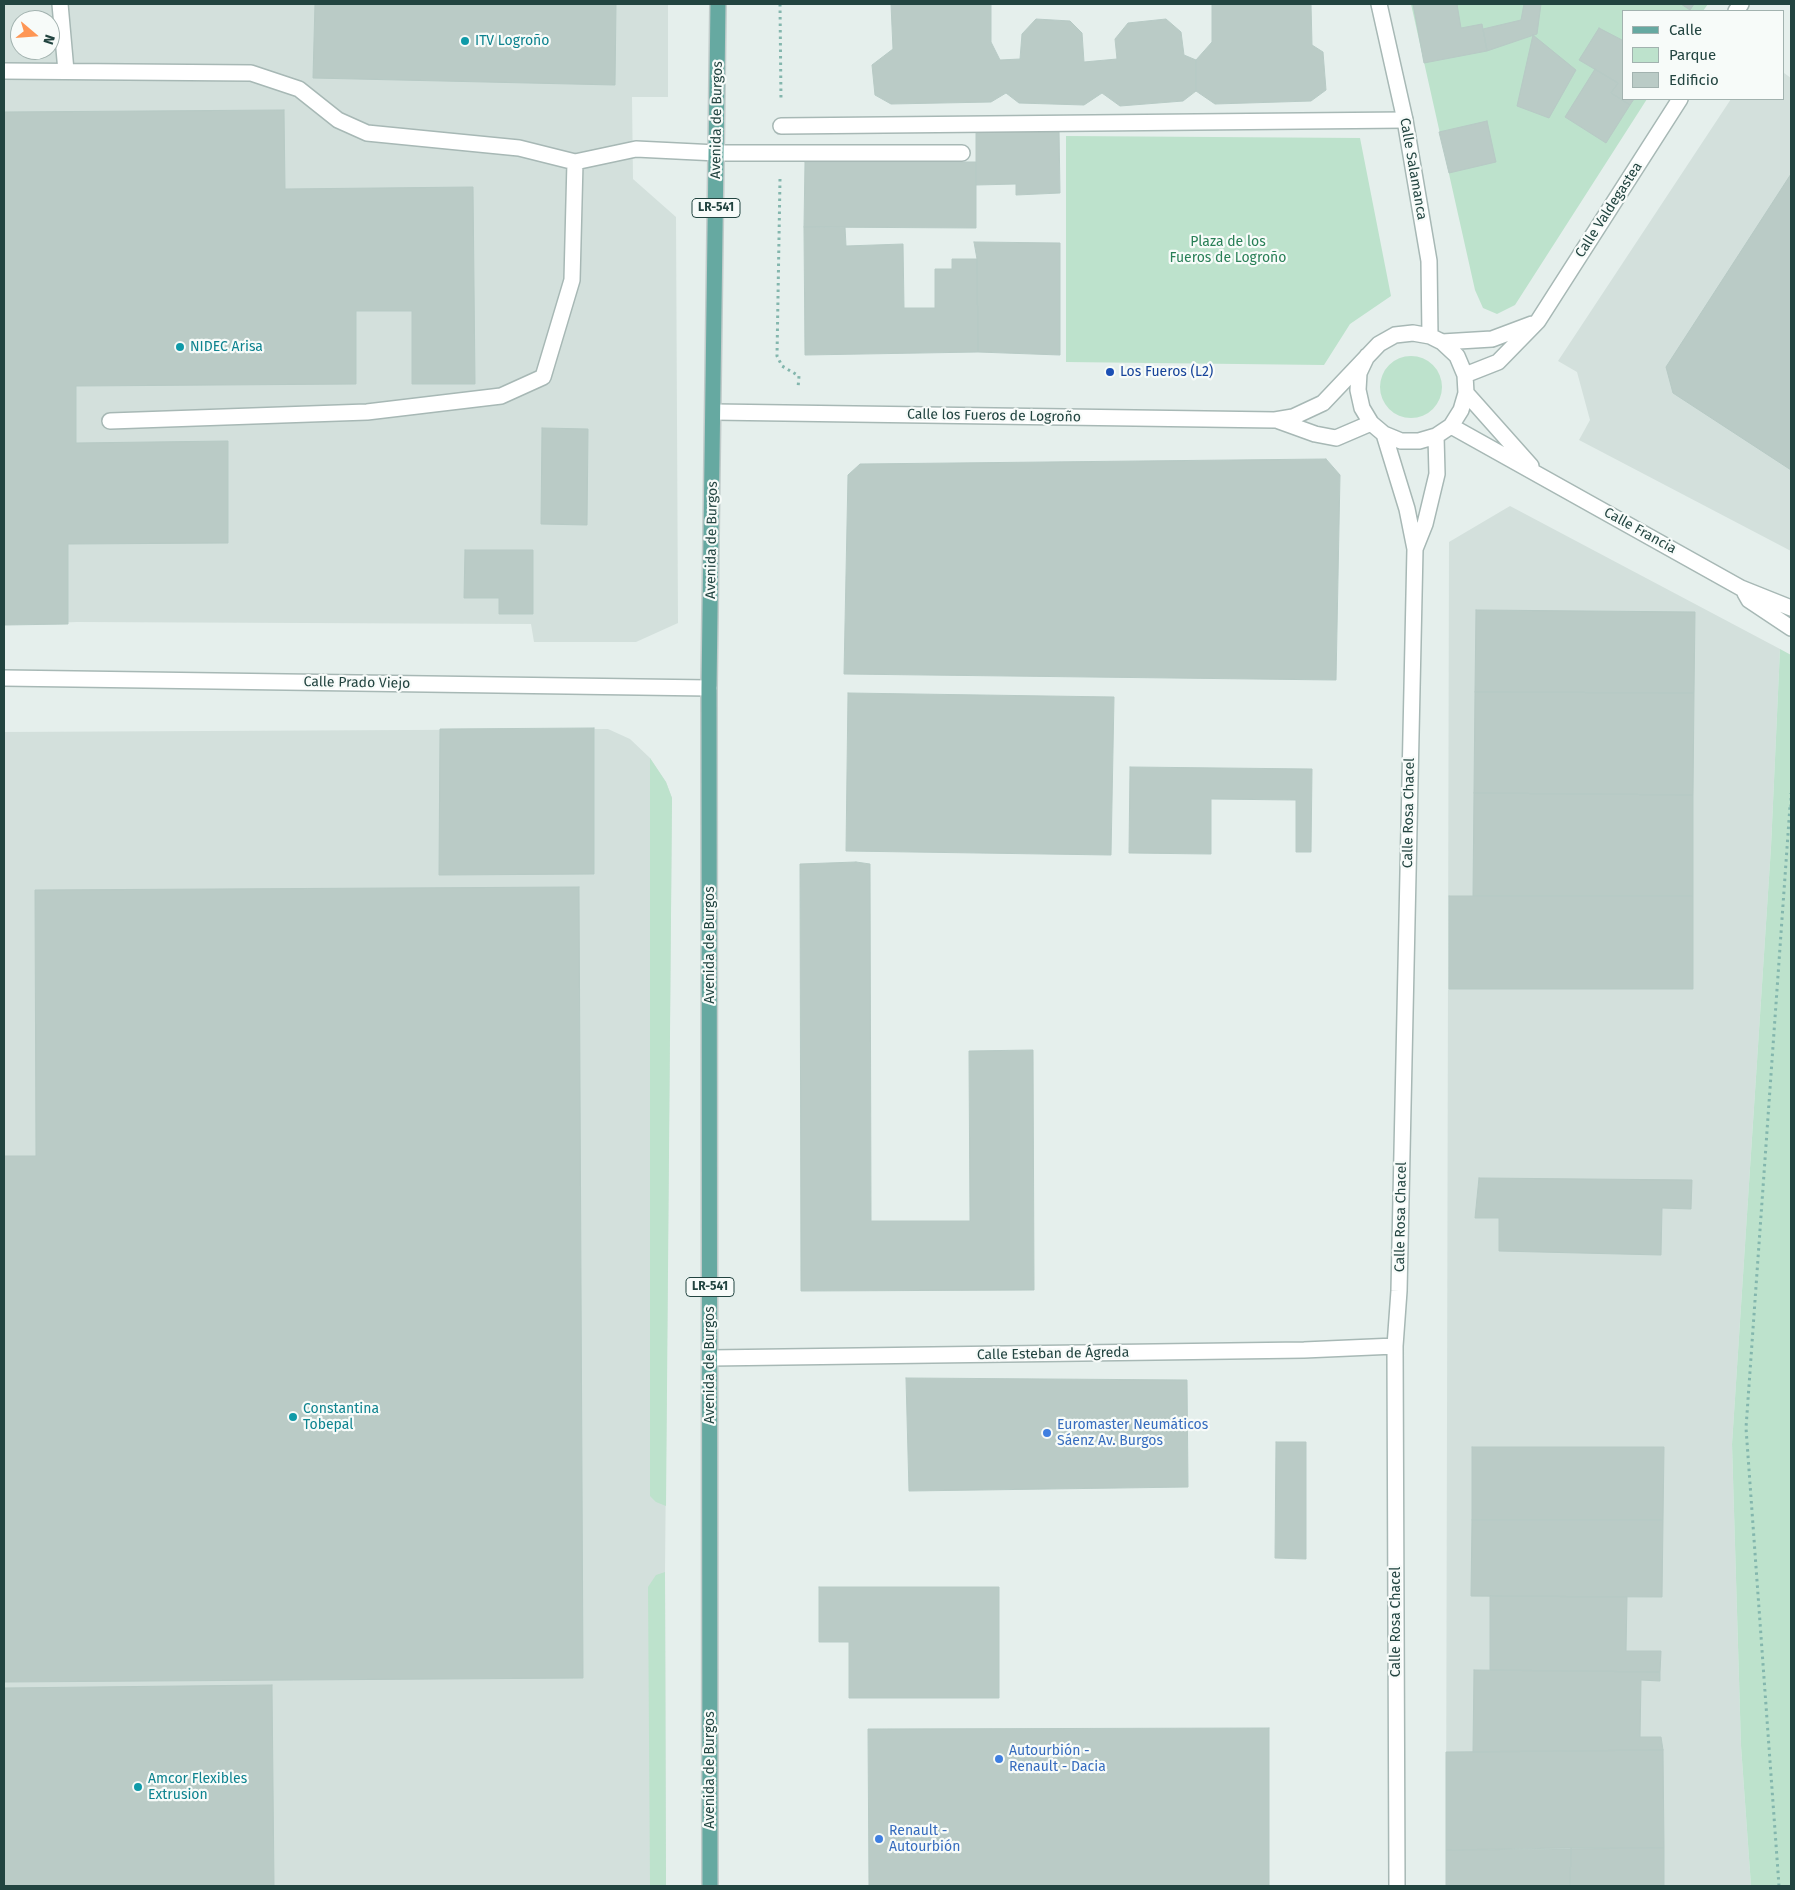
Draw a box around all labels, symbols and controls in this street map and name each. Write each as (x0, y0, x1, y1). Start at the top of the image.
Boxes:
north arrow (10, 10, 60, 60)
legend (1622, 10, 1785, 100)
text: Calle (1669, 21, 1702, 39)
text: N (39, 32, 58, 47)
place label: ITV Logroño (475, 33, 549, 49)
marker: ITV Logroño (459, 35, 471, 47)
text: Parque (1669, 46, 1716, 64)
street label: Avenida de Burgos (708, 61, 726, 179)
text: Edificio (1669, 71, 1719, 89)
street label: Calle Salamanca (1396, 117, 1430, 221)
street label: Calle Valdegastea (1572, 159, 1646, 261)
road number: LR-541 (692, 198, 740, 218)
park label: Plaza de los Fueros de Logroño (1170, 234, 1286, 266)
place label: NIDEC Arisa (190, 339, 263, 355)
marker: NIDEC Arisa (174, 341, 186, 353)
place label: Los Fueros (L2) (1120, 364, 1213, 380)
marker: Los Fueros (L2) (1104, 366, 1116, 378)
street label: Calle los Fueros de Logroño (907, 406, 1081, 426)
street label: Avenida de Burgos (703, 481, 721, 599)
street label: Calle Francia (1601, 504, 1679, 558)
street label: Calle Prado Viejo (303, 674, 411, 692)
street label: Calle Rosa Chacel (1400, 758, 1418, 868)
street label: Avenida de Burgos (702, 886, 718, 1004)
street label: Calle Rosa Chacel (1392, 1162, 1410, 1272)
road number: LR-541 (686, 1277, 734, 1296)
street label: Avenida de Burgos (702, 1306, 718, 1424)
street label: Calle Esteban de Ágreda (977, 1344, 1129, 1364)
place label: Constantina Tobepal (303, 1401, 379, 1434)
marker: Constantina Tobepal (287, 1411, 299, 1423)
place label: Euromaster Neumáticos Sáenz Av. Burgos (1057, 1417, 1208, 1450)
marker: Euromaster Neumáticos Sáenz Av. Burgos (1041, 1427, 1053, 1439)
street label: Calle Rosa Chacel (1388, 1567, 1404, 1677)
street label: Avenida de Burgos (702, 1711, 718, 1829)
place label: Autourbión - Renault - Dacia (1009, 1743, 1106, 1775)
marker: Autourbión - Renault - Dacia (993, 1753, 1005, 1765)
place label: Amcor Flexibles Extrusion (148, 1771, 247, 1804)
marker: Amcor Flexibles Extrusion (132, 1781, 144, 1793)
place label: Renault - Autourbión (889, 1823, 960, 1855)
marker: Renault - Autourbión (873, 1833, 885, 1845)

